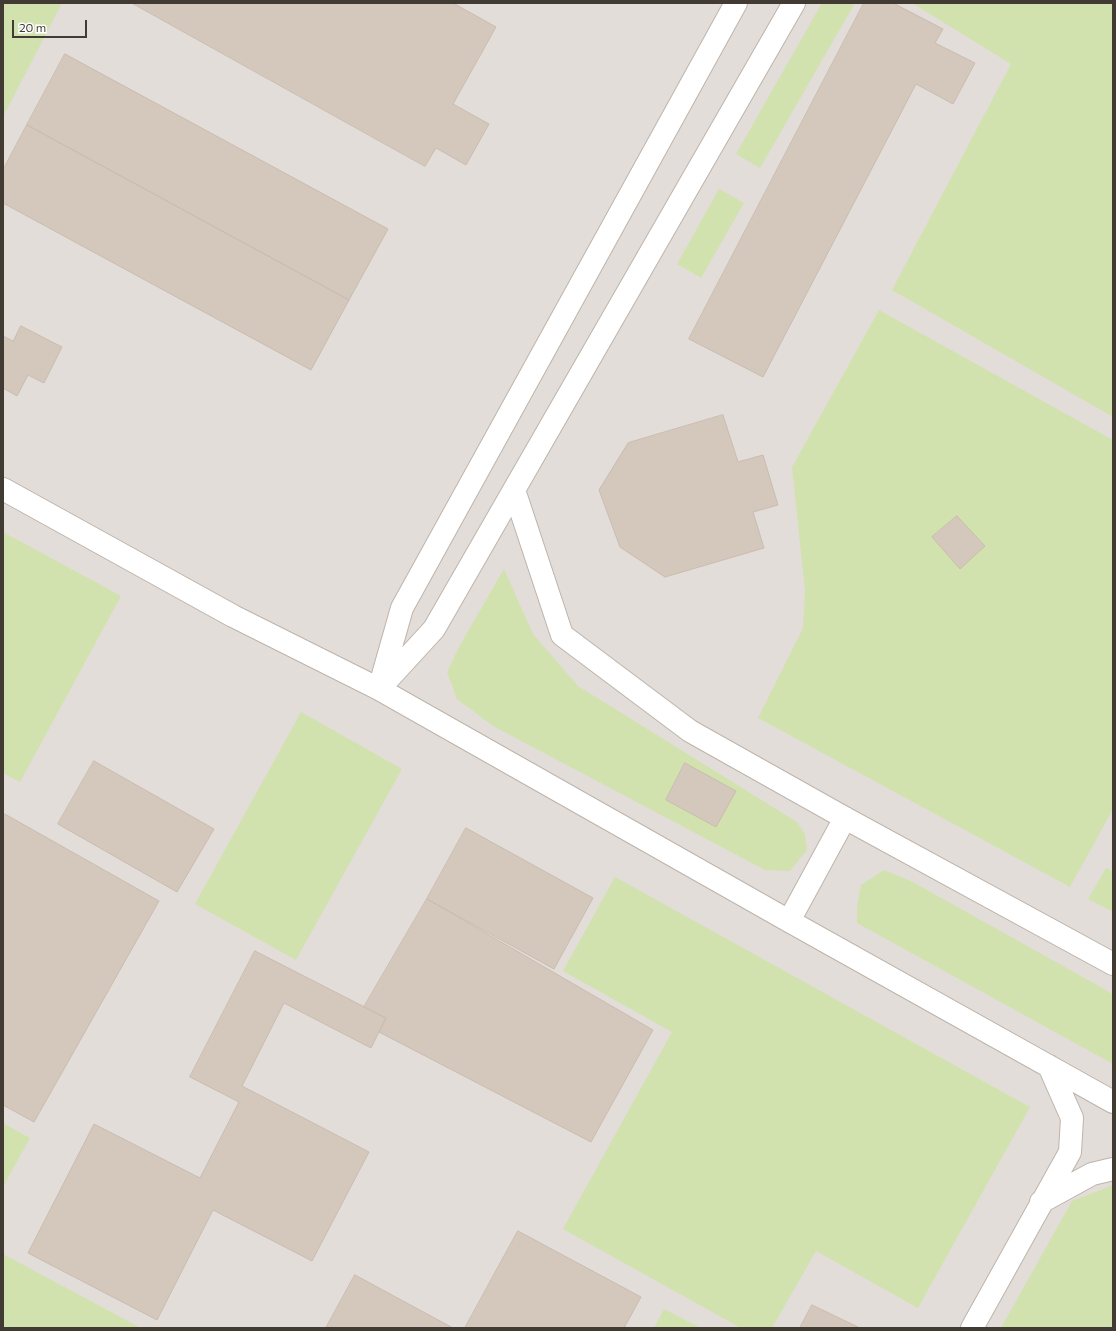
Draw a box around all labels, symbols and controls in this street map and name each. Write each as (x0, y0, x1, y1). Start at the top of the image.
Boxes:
scale bar (14, 12, 89, 38)
text: 20 m (19, 20, 46, 34)

